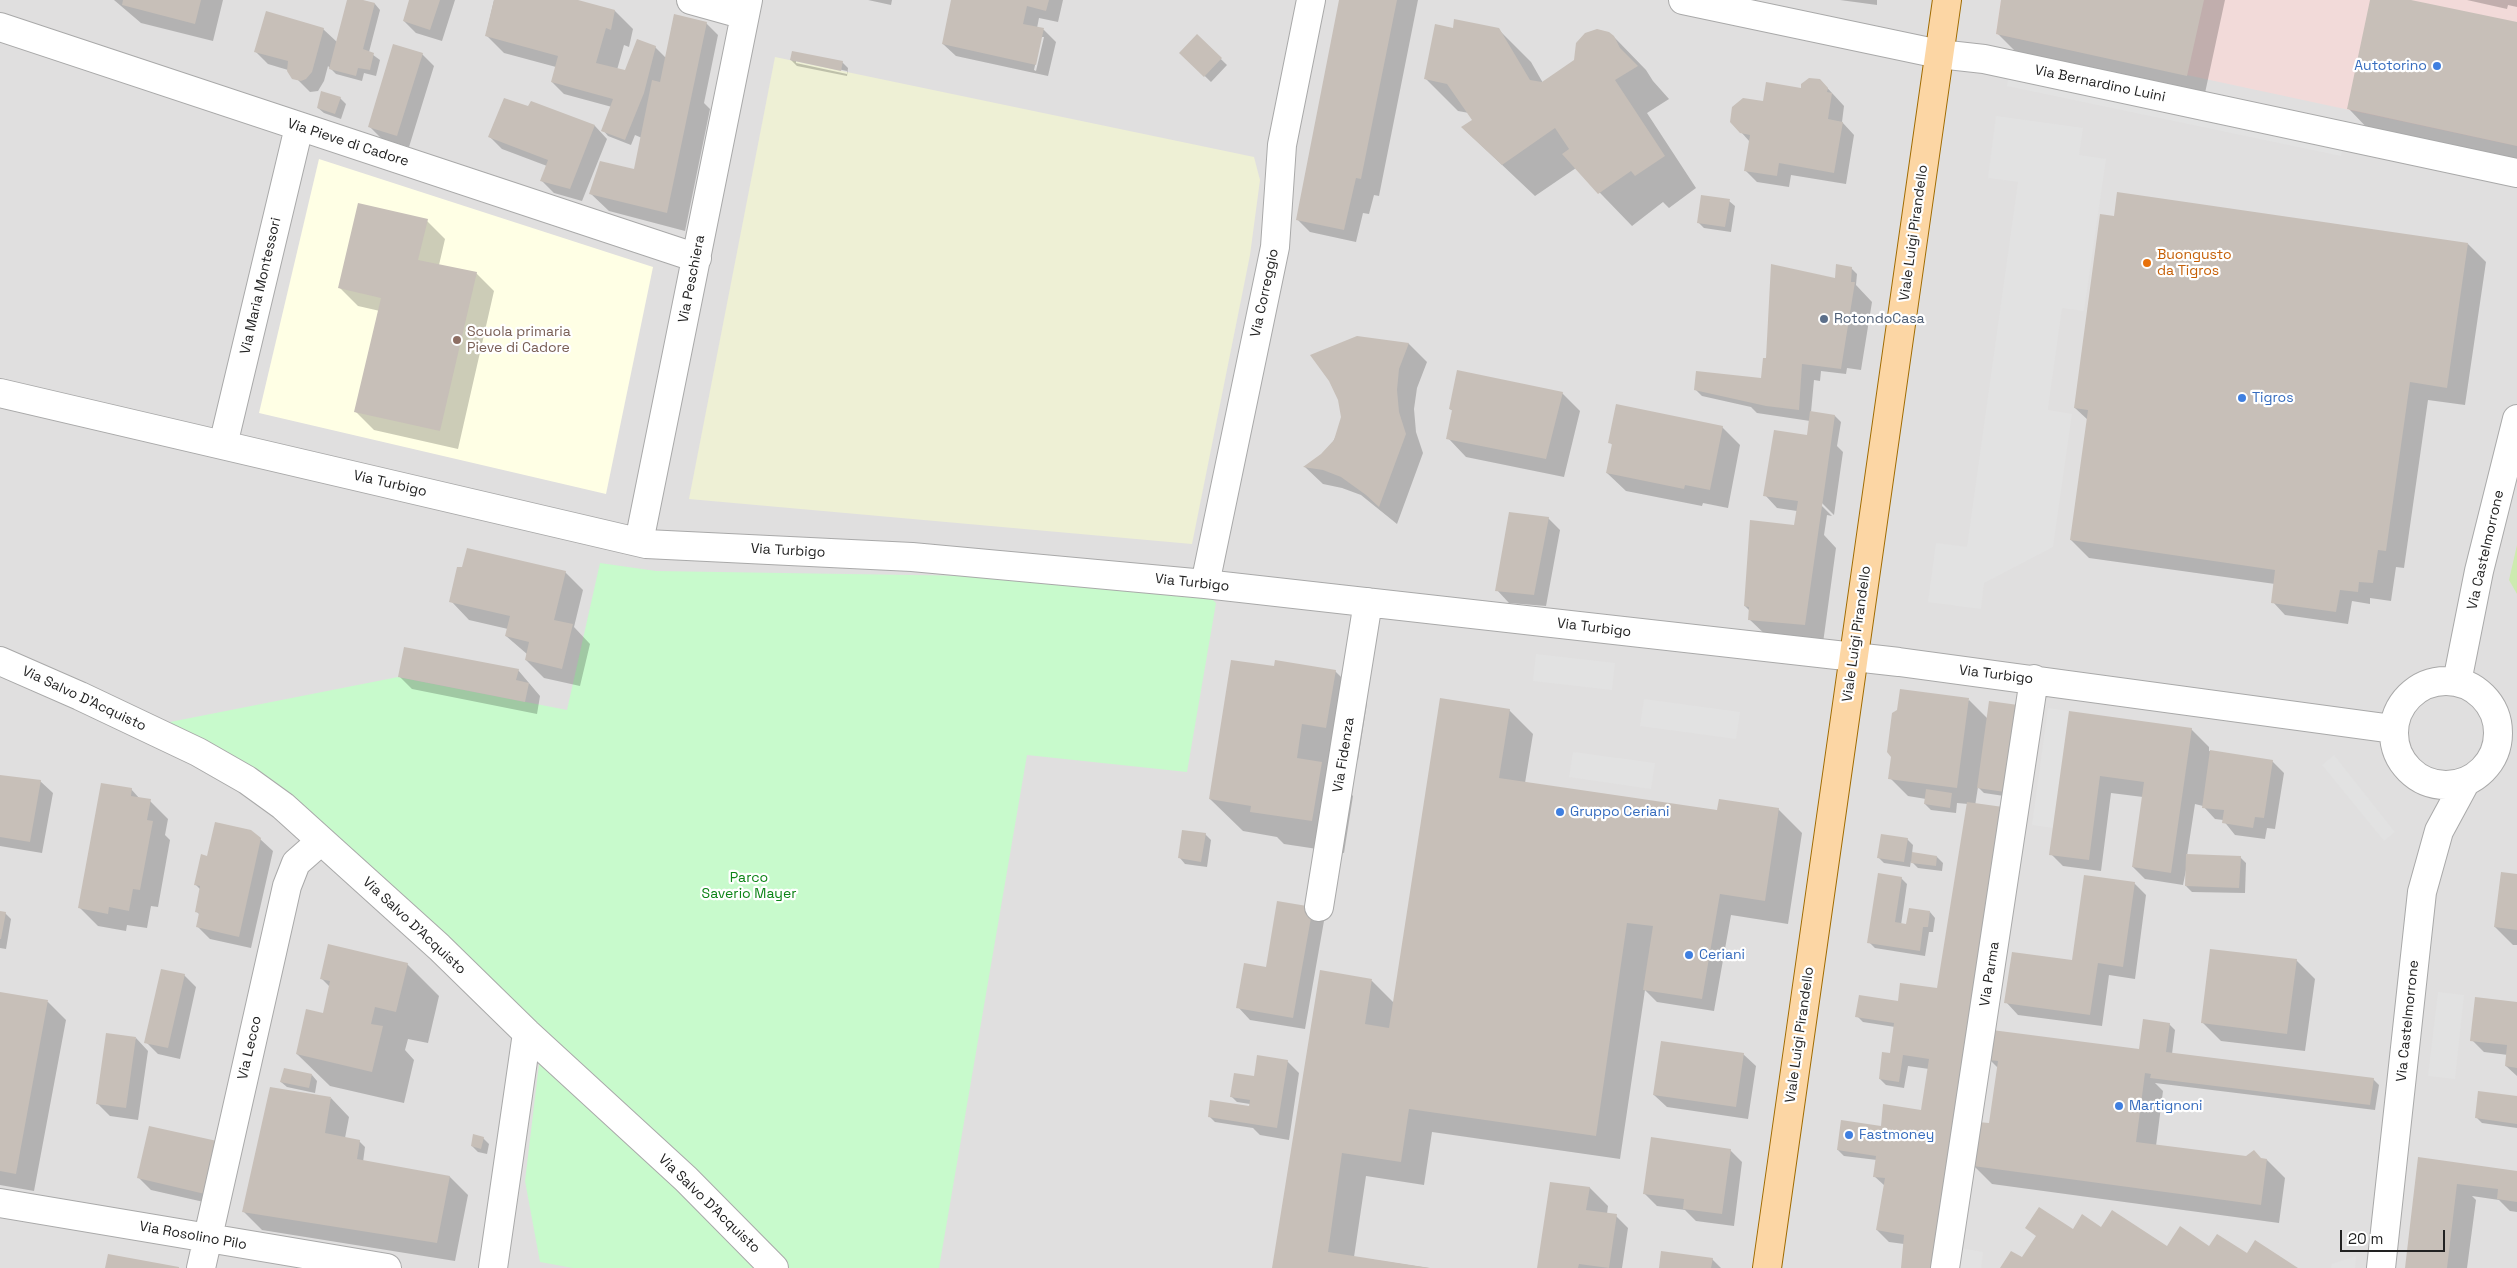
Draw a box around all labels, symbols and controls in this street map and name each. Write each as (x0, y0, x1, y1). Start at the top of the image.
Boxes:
place label: Autotorino (2354, 58, 2427, 74)
marker: Autotorino (2431, 60, 2443, 72)
street label: Via Bernardino Luini (2033, 62, 2167, 106)
street label: Via Pieve di Cadore (285, 115, 411, 171)
street label: Viale Luigi Pirandello (1896, 164, 1932, 302)
street label: Via Maria Montessori (237, 216, 285, 356)
street label: Via Peschiera (675, 234, 709, 324)
street label: Via Correggio (1247, 247, 1283, 339)
place label: Buongusto da Tigros (2157, 247, 2232, 280)
marker: Buongusto da Tigros (2141, 257, 2153, 269)
place label: RotondoCasa (1834, 311, 1925, 327)
marker: RotondoCasa (1818, 313, 1830, 325)
place label: Scuola primaria Pieve di Cadore (467, 324, 571, 357)
marker: Scuola primaria Pieve di Cadore (451, 334, 463, 346)
place label: Tigros (2252, 390, 2294, 406)
marker: Tigros (2236, 392, 2248, 404)
street label: Via Turbigo (352, 467, 428, 501)
street label: Via Castelmorrone (2464, 488, 2508, 612)
street label: Via Turbigo (750, 541, 826, 561)
street label: Viale Luigi Pirandello (1839, 565, 1875, 703)
street label: Via Turbigo (1154, 571, 1230, 595)
street label: Via Turbigo (1556, 615, 1632, 641)
street label: Via Turbigo (1958, 662, 2034, 688)
street label: Via Salvo D'Acquisto (19, 663, 149, 735)
street label: Via Fidenza (1330, 716, 1358, 794)
place label: Gruppo Ceriani (1570, 804, 1669, 820)
marker: Gruppo Ceriani (1554, 806, 1566, 818)
park label: Parco Saverio Mayer (702, 870, 796, 902)
street label: Via Salvo D'Acquisto (359, 874, 469, 978)
street label: Via Parma (1977, 940, 2003, 1008)
place label: Ceriani (1699, 947, 1745, 963)
marker: Ceriani (1683, 949, 1695, 961)
street label: Via Castelmorrone (2393, 959, 2423, 1083)
street label: Viale Luigi Pirandello (1782, 966, 1818, 1104)
street label: Via Lecco (235, 1014, 265, 1082)
place label: Martignoni (2129, 1098, 2203, 1114)
marker: Martignoni (2113, 1100, 2125, 1112)
place label: Fastmoney (1859, 1127, 1934, 1143)
marker: Fastmoney (1843, 1129, 1855, 1141)
street label: Via Salvo D'Acquisto (655, 1151, 763, 1257)
street label: Via Rosolino Pilo (138, 1218, 248, 1254)
scale bar (2342, 1220, 2447, 1252)
text: 20 m (2348, 1229, 2383, 1248)

